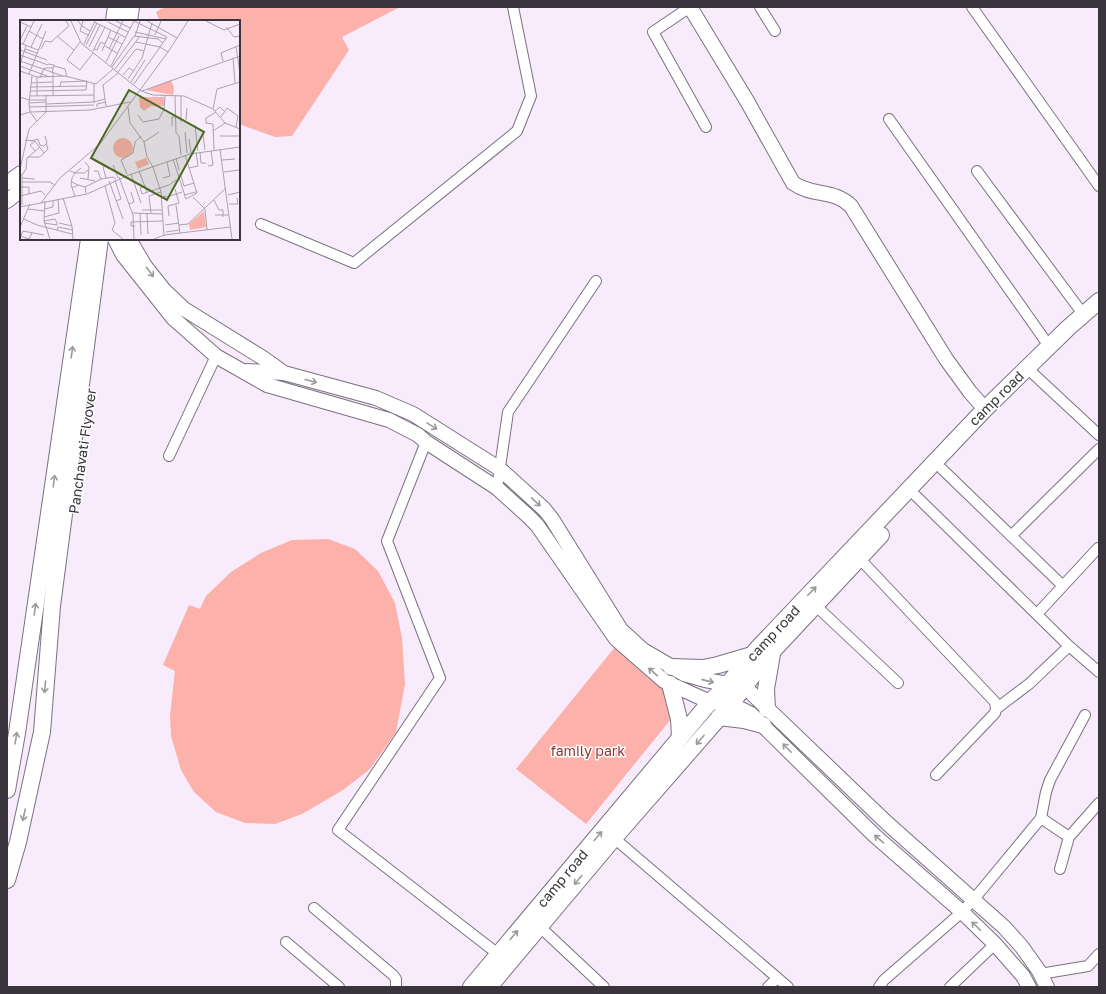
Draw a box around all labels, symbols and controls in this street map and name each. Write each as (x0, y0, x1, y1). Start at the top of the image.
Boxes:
inset map (20, 20, 240, 240)
one-way arrow (145, 266, 154, 277)
one-way arrow (68, 346, 76, 359)
street label: camp road (965, 367, 1027, 429)
one-way arrow (304, 377, 317, 385)
street label: Panchavati Flyover (65, 386, 99, 515)
one-way arrow (426, 422, 437, 430)
one-way arrow (50, 475, 58, 488)
one-way arrow (531, 498, 542, 507)
one-way arrow (807, 586, 817, 596)
street label: camp road (743, 602, 803, 664)
one-way arrow (31, 603, 39, 616)
one-way arrow (648, 667, 658, 676)
one-way arrow (701, 678, 714, 685)
one-way arrow (41, 680, 49, 693)
one-way arrow (12, 732, 20, 745)
one-way arrow (695, 735, 704, 745)
park label: family park (551, 742, 625, 759)
one-way arrow (782, 743, 791, 753)
one-way arrow (20, 808, 28, 821)
one-way arrow (593, 830, 602, 841)
one-way arrow (874, 835, 885, 844)
street label: camp road (533, 846, 591, 910)
one-way arrow (574, 875, 583, 886)
one-way arrow (972, 922, 982, 931)
one-way arrow (509, 930, 518, 940)

